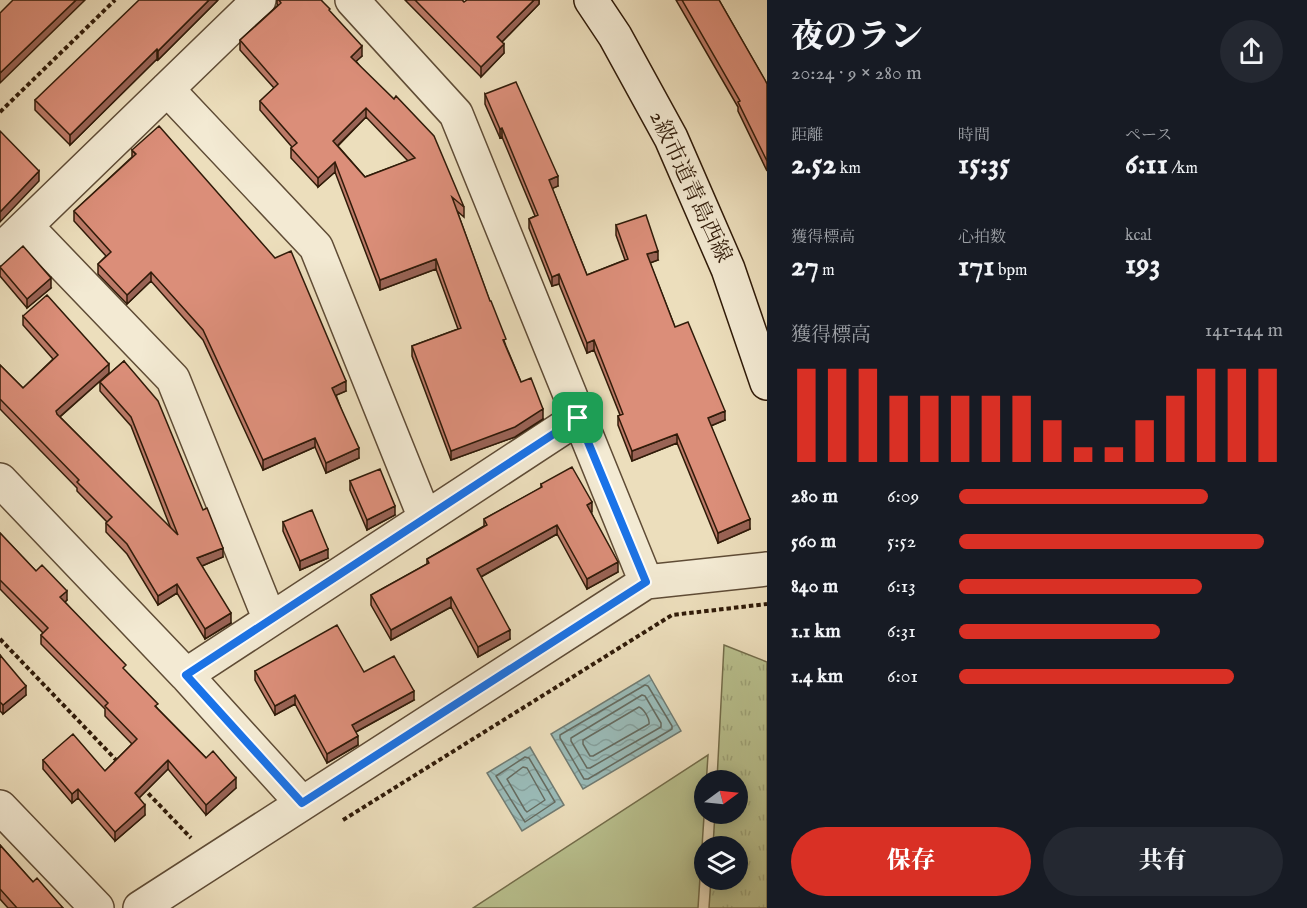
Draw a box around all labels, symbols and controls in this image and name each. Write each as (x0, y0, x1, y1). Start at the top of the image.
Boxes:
text: 夜のラン (791, 17, 923, 59)
button: share (1220, 20, 1283, 83)
text: 20:24 · 9 × 280 m (791, 61, 922, 86)
street label: 2級市道青島西線 (643, 107, 737, 267)
text: 距離 (791, 126, 823, 146)
text: 時間 (958, 126, 990, 146)
text: ペース (1125, 126, 1172, 146)
text: 2.52 (791, 146, 836, 184)
text: 15:35 (958, 146, 1010, 184)
text: 6:11 (1125, 146, 1168, 184)
text: km (836, 159, 861, 179)
text: /km (1168, 159, 1198, 179)
text: kcal (1125, 226, 1152, 246)
text: 獲得標高 (791, 228, 855, 248)
text: 心拍数 (958, 228, 1006, 248)
text: 193 (1125, 246, 1160, 284)
text: 27 (791, 248, 819, 286)
text: 171 (958, 248, 994, 286)
text: m (819, 261, 835, 281)
text: bpm (994, 261, 1027, 281)
text: 141–144 m (1205, 318, 1283, 343)
text: 獲得標高 (791, 323, 871, 348)
pin (552, 392, 603, 443)
icon: arrive (561, 401, 594, 434)
text: 280 m (791, 484, 838, 509)
text: 6:09 (887, 484, 919, 509)
text: 560 m (791, 529, 836, 554)
text: 5:52 (887, 529, 916, 554)
text: 840 m (791, 574, 838, 599)
text: 6:13 (887, 574, 916, 599)
text: 1.1 km (791, 619, 841, 644)
text: 6:31 (887, 619, 916, 644)
text: 1.4 km (791, 664, 843, 689)
text: 6:01 (887, 664, 918, 689)
north arrow (694, 770, 748, 824)
map controls (694, 770, 748, 890)
button: 保存 (791, 827, 1031, 896)
button: 共有 (1043, 827, 1283, 896)
button: layers (694, 836, 748, 890)

